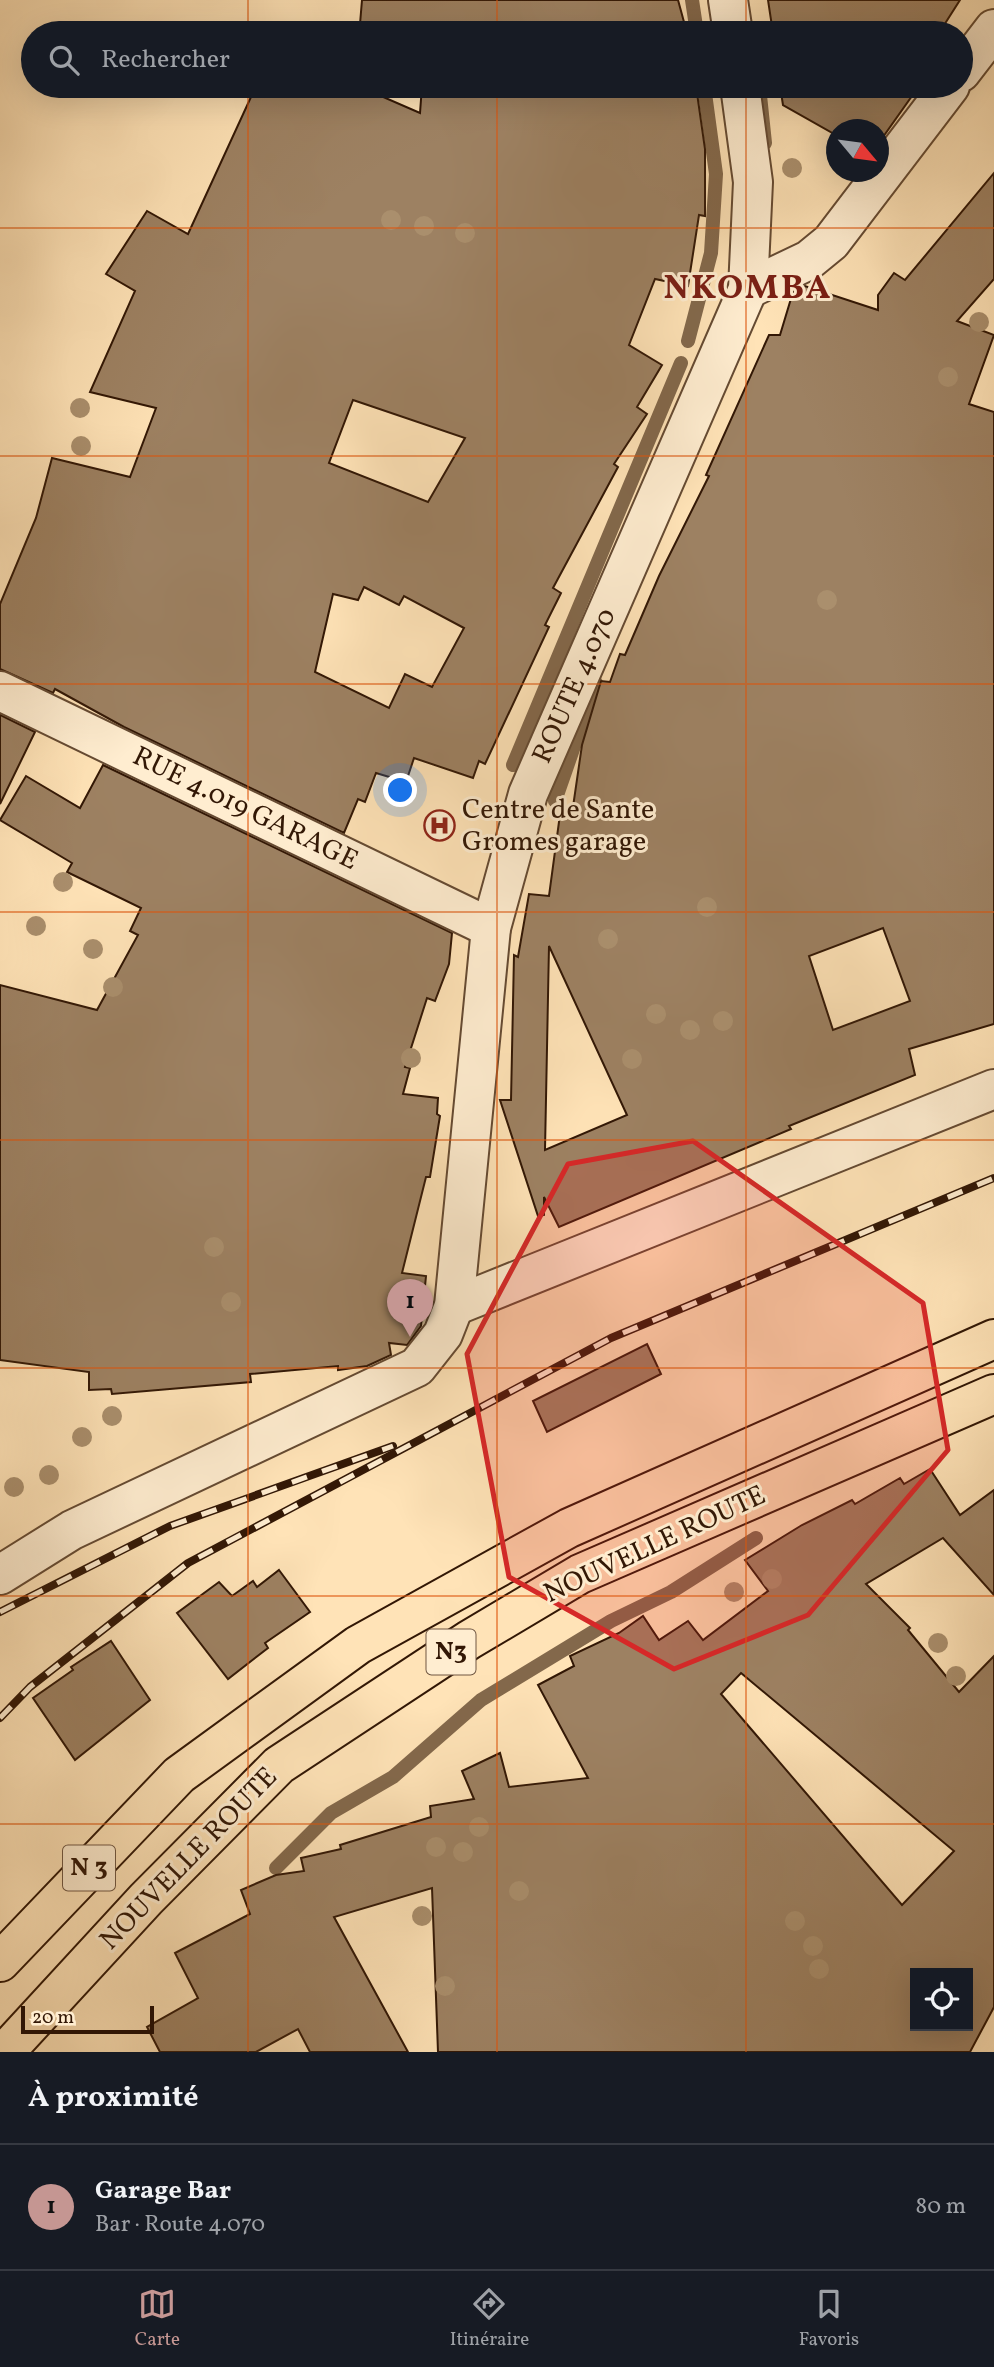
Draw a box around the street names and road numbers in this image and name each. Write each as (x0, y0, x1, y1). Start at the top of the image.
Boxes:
street label: ROUTE 4.070 (523, 602, 627, 770)
street label: RUE 4.019 GARAGE (126, 737, 364, 881)
street label: NOUVELLE ROUTE (538, 1476, 772, 1614)
road number: N3 (426, 1630, 476, 1674)
street label: NOUVELLE ROUTE (91, 1759, 287, 1959)
road number: N 3 (63, 1845, 115, 1890)

